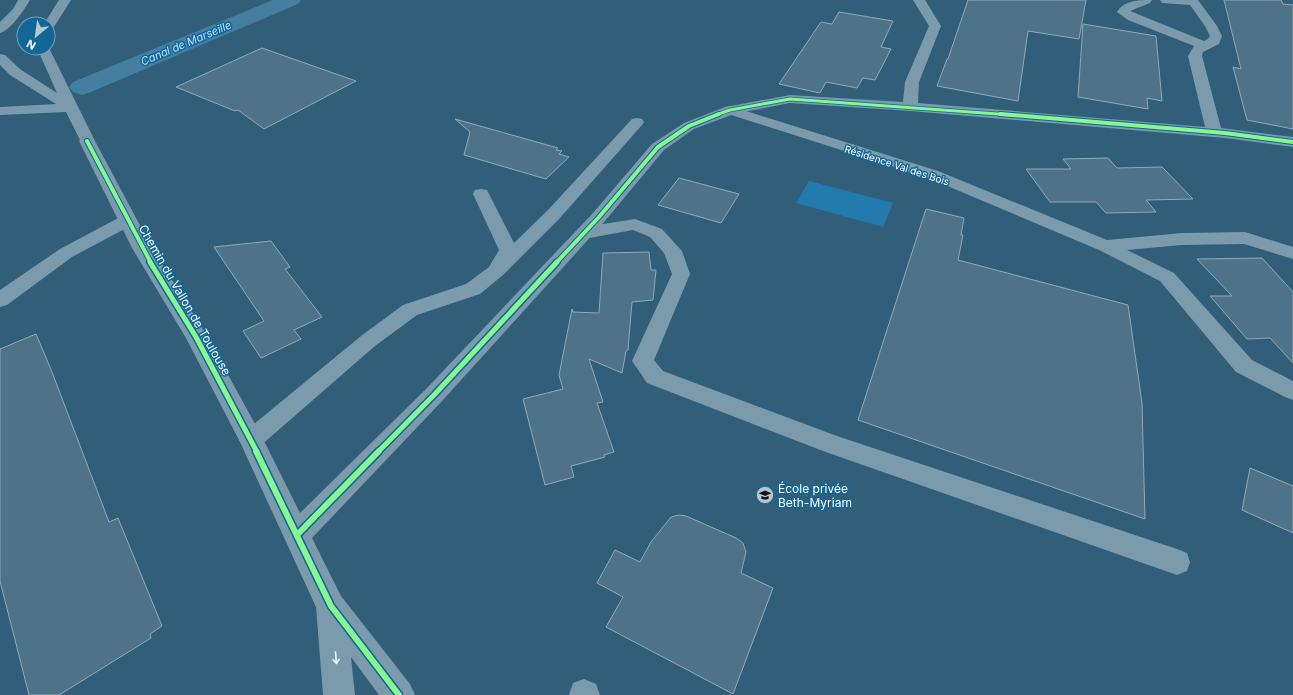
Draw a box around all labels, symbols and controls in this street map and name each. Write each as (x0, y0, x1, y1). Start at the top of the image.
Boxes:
north arrow (16, 16, 56, 56)
water label: Canal de Marseille (138, 18, 234, 68)
text: N (24, 37, 38, 53)
street label: Résidence Val des Bois (843, 142, 951, 188)
street label: Chemin du Vallon de Toulouse (136, 222, 234, 378)
place label: École privée Beth-Myriam (778, 481, 852, 510)
school or university icon: École privée Beth-Myriam (755, 485, 775, 505)
one-way arrow (332, 651, 340, 664)

